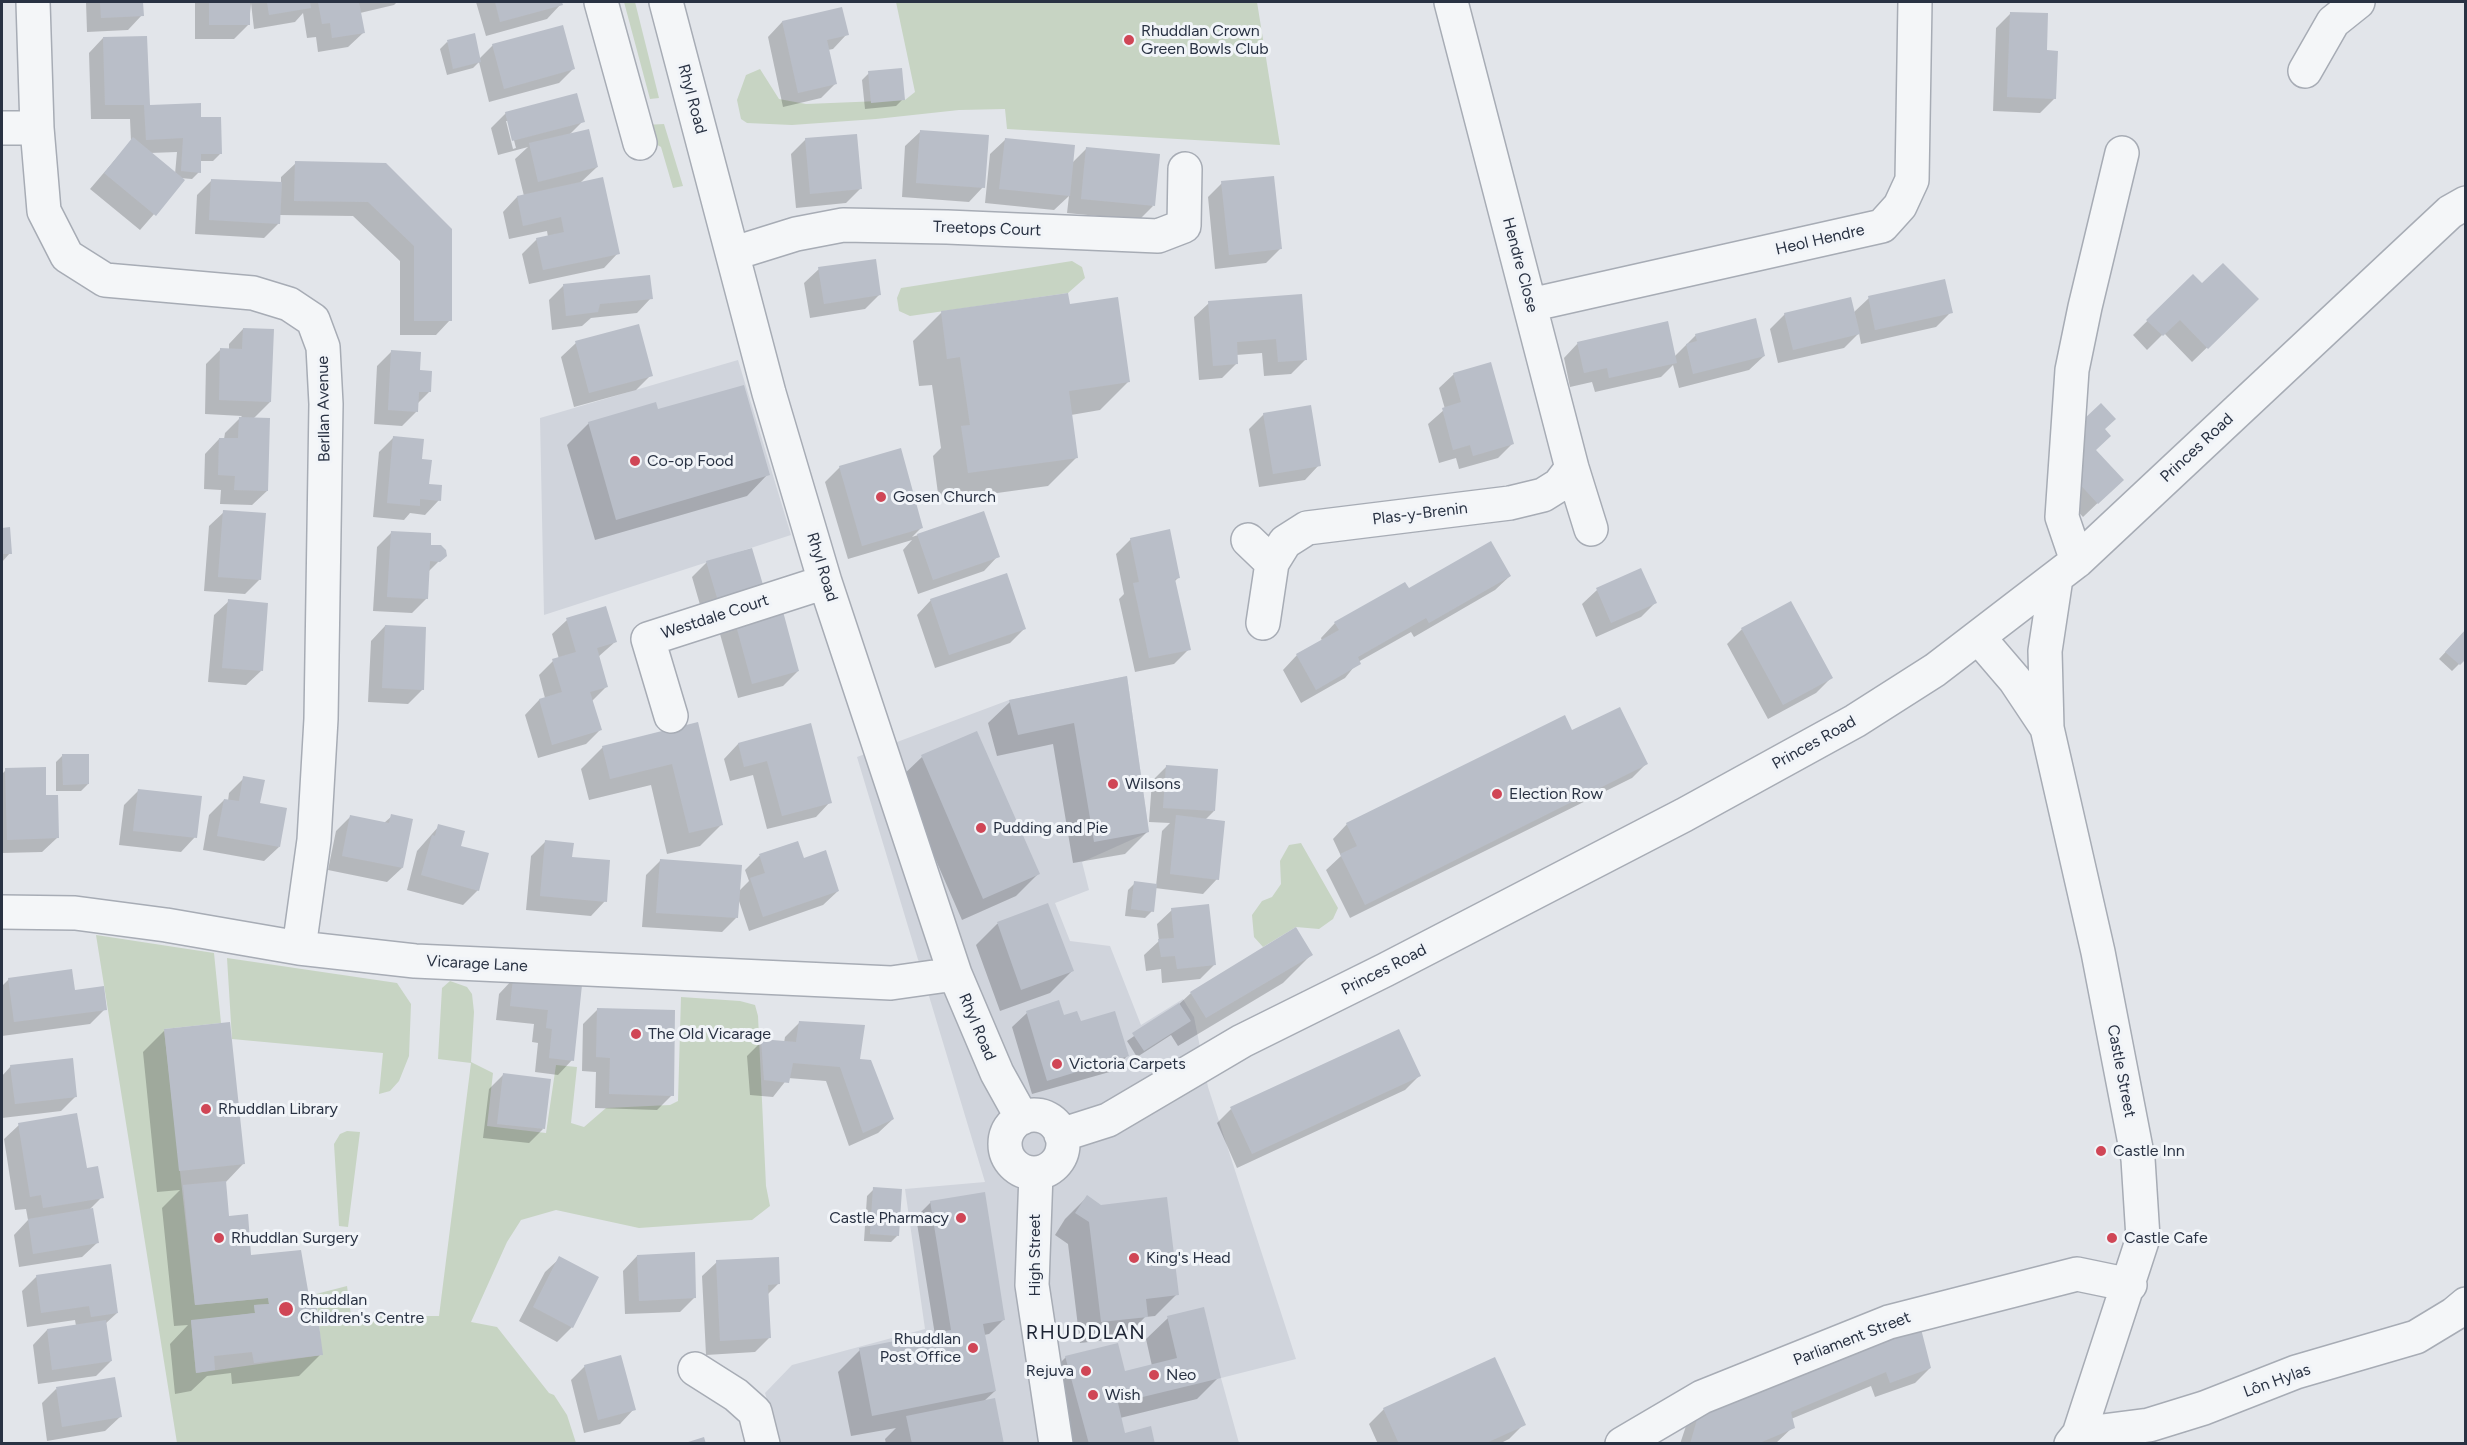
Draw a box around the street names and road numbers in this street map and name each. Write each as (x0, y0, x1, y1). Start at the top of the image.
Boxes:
street label: Rhyl Road (673, 62, 711, 136)
street label: Hendre Close (1498, 215, 1542, 315)
street label: Treetops Court (933, 218, 1041, 240)
street label: Heol Hendre (1774, 220, 1866, 260)
street label: Berllan Avenue (313, 356, 335, 462)
street label: Princes Road (2156, 409, 2238, 487)
street label: Plas-y-Brenin (1371, 499, 1469, 529)
street label: Rhyl Road (802, 530, 842, 604)
street label: Westdale Court (659, 591, 771, 643)
street label: Princes Road (1769, 712, 1859, 774)
street label: Princes Road (1338, 940, 1430, 1000)
street label: Vicarage Lane (426, 952, 528, 976)
street label: Rhyl Road (954, 990, 1000, 1064)
street label: Castle Street (2103, 1023, 2139, 1119)
street label: High Street (1025, 1214, 1045, 1296)
street label: Parliament Street (1791, 1308, 1913, 1370)
street label: Lôn Hylas (2241, 1360, 2313, 1402)

